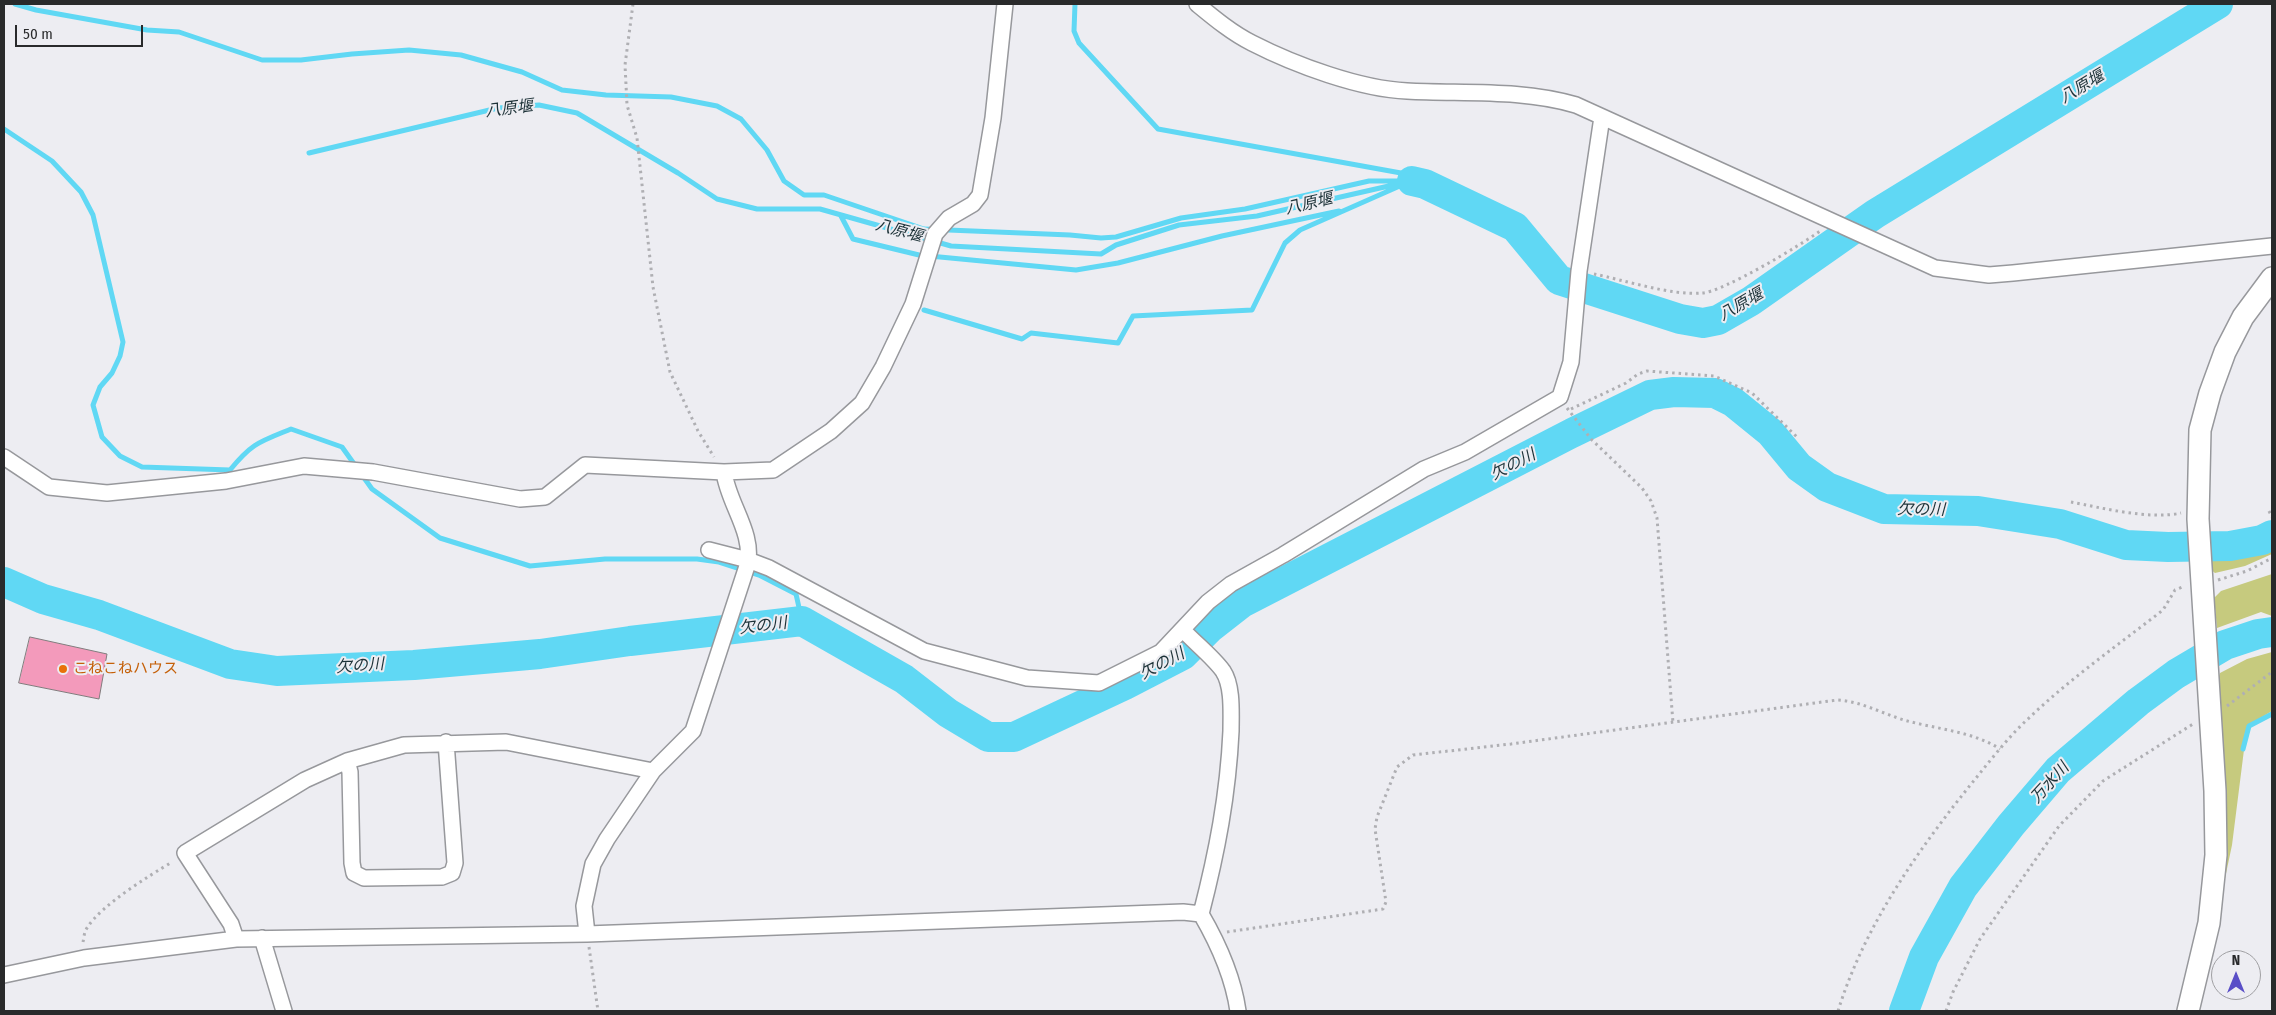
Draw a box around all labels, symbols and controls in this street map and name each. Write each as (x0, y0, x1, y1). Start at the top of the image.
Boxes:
scale bar (18, 15, 145, 47)
text: 50 m (23, 25, 53, 43)
water label: 八原堰 (2056, 66, 2108, 108)
water label: 八原堰 (484, 97, 534, 121)
water label: 八原堰 (1283, 189, 1335, 219)
water label: 八原堰 (873, 216, 925, 246)
water label: 八原堰 (1715, 285, 1767, 325)
water label: 欠の川 (1487, 446, 1539, 484)
water label: 欠の川 (1897, 500, 1945, 520)
water label: 欠の川 (738, 614, 788, 638)
water label: 欠の川 (1136, 644, 1188, 684)
water label: 欠の川 (335, 655, 385, 677)
place label: こねこねハウス (73, 660, 178, 678)
marker: こねこねハウス (57, 663, 69, 675)
water label: 万水川 (2027, 759, 2073, 807)
north arrow (2211, 950, 2261, 1000)
text: N (2232, 952, 2240, 969)

